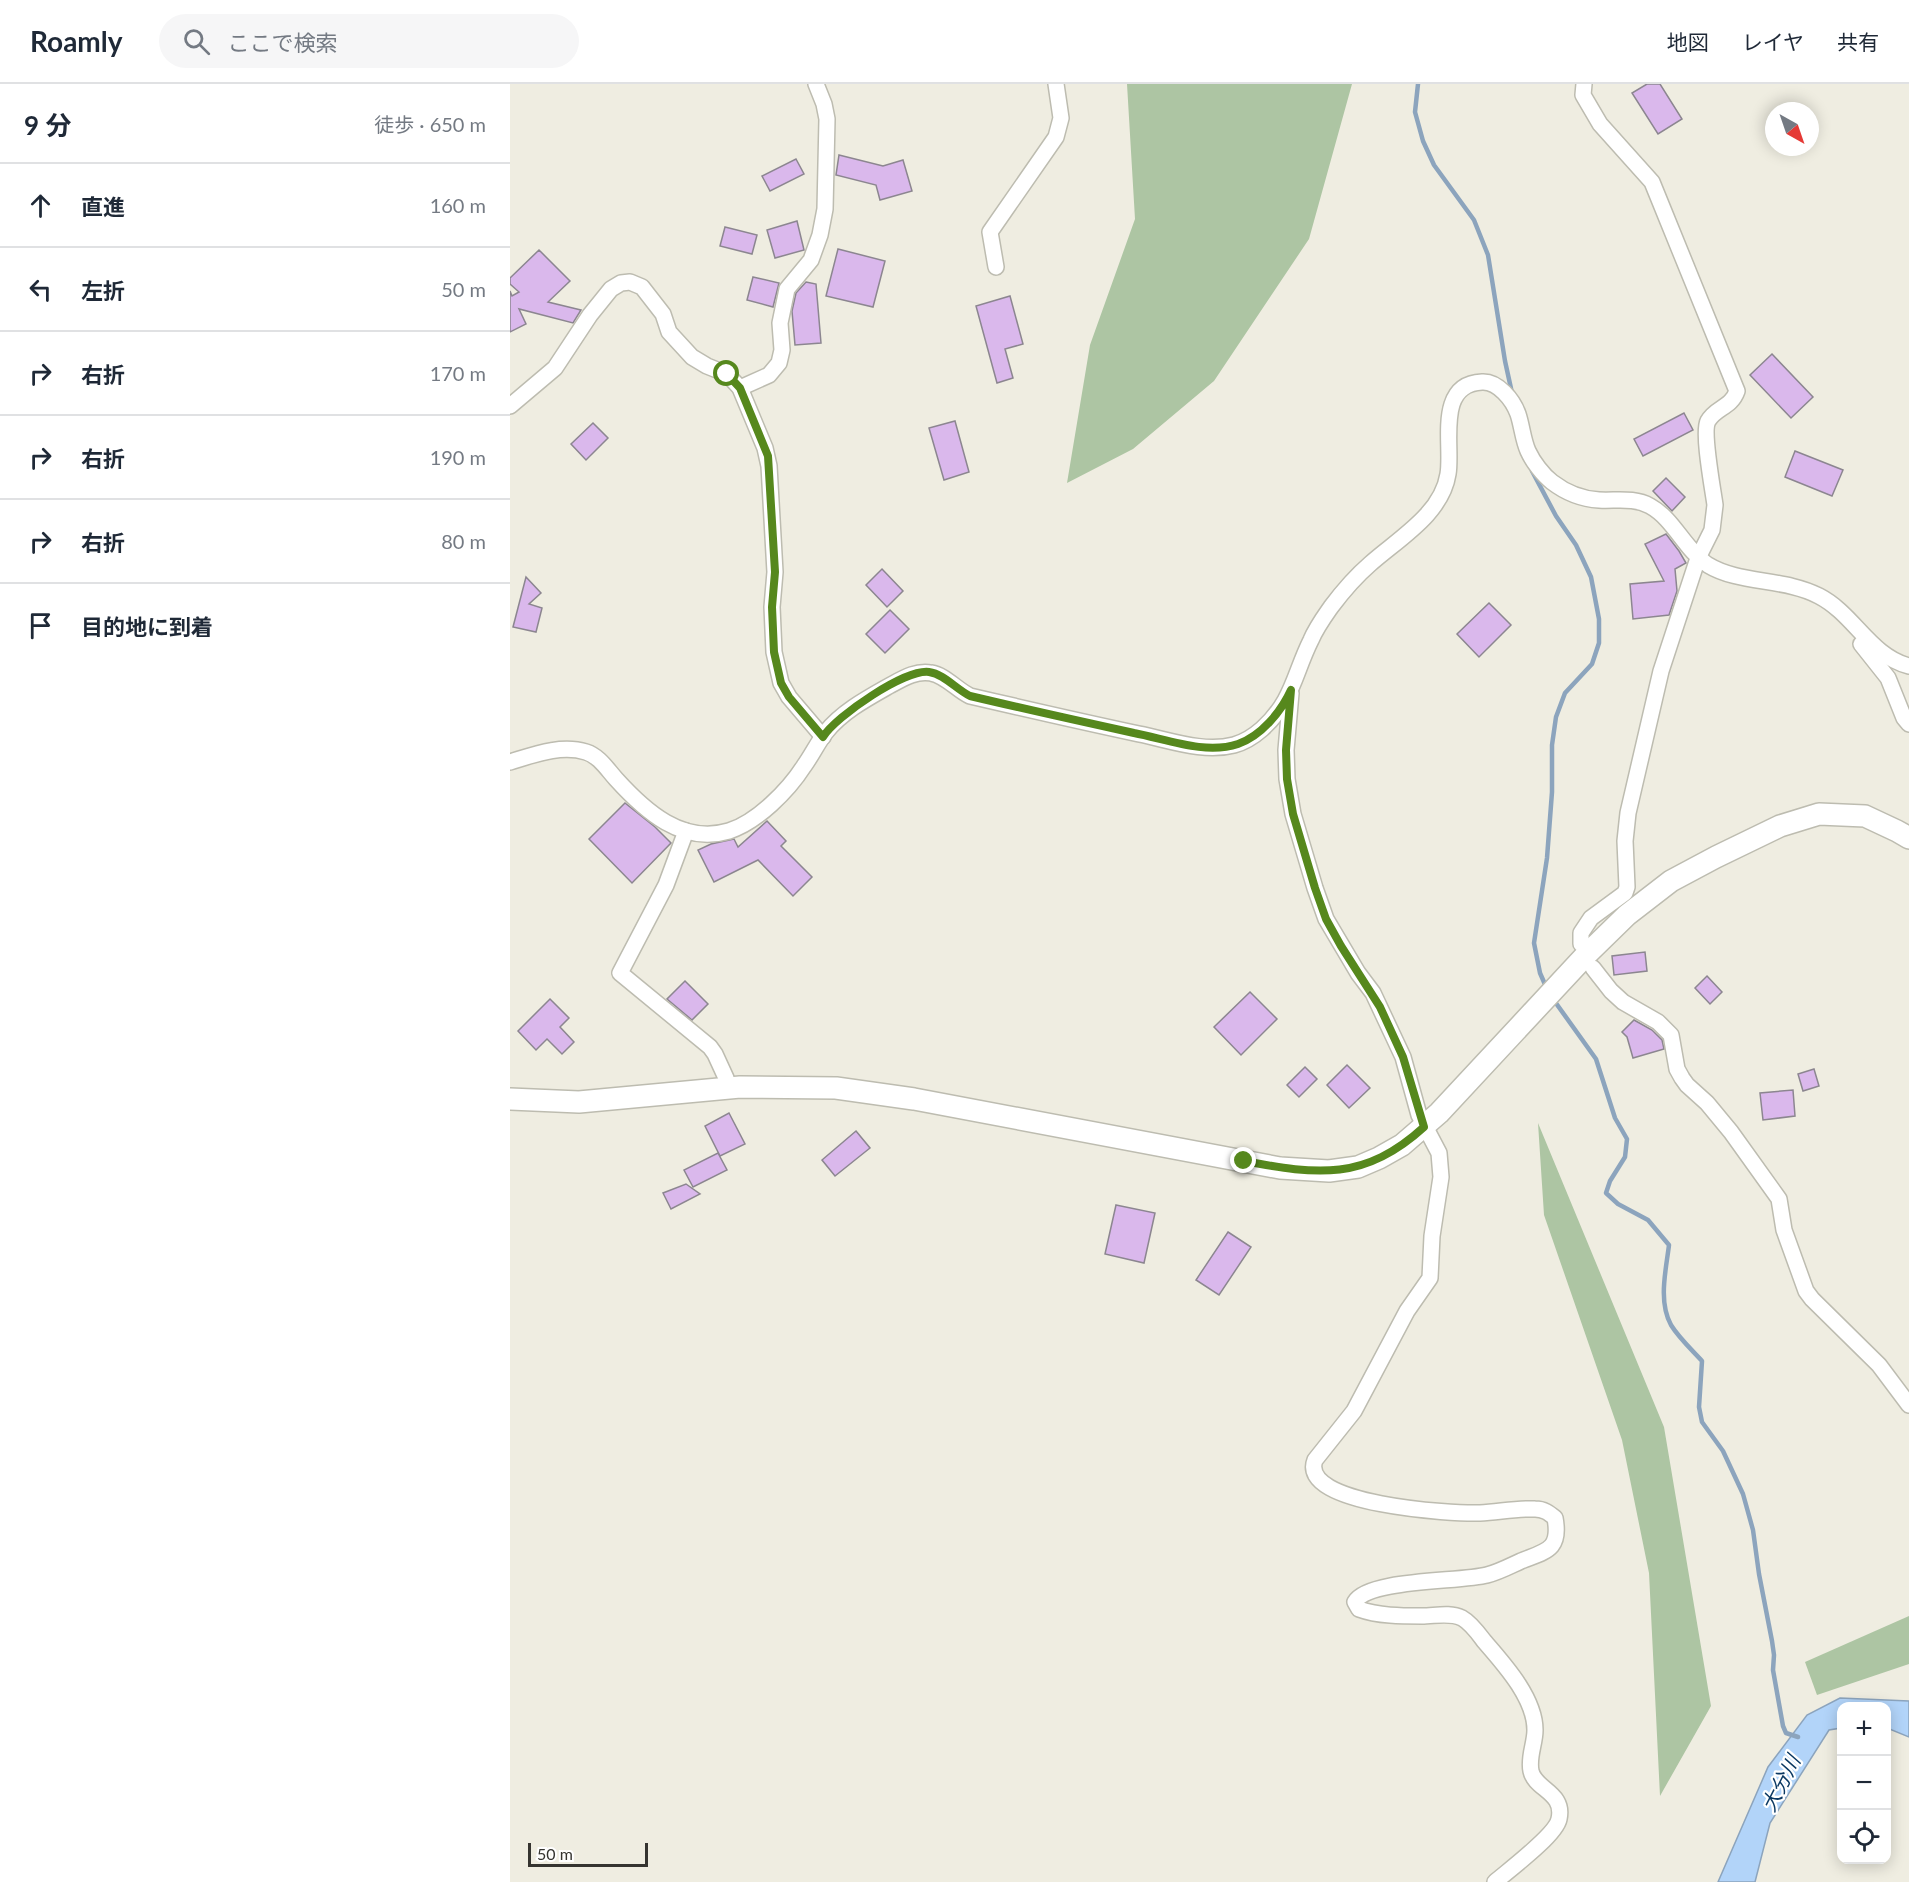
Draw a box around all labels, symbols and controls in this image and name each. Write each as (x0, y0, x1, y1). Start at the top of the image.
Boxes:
search box (159, 14, 579, 68)
text: Roamly (30, 24, 123, 58)
icon: search (180, 25, 213, 58)
text: ここで検索 (228, 29, 338, 56)
text: 地図 (1667, 29, 1709, 54)
text: レイヤ (1742, 29, 1804, 54)
text: 共有 (1837, 29, 1879, 54)
north arrow (1765, 102, 1819, 156)
text: 9 分 (24, 109, 71, 141)
text: 徒歩 · 650 m (374, 112, 486, 136)
icon: ahead (24, 189, 57, 222)
text: 直進 (81, 193, 125, 220)
text: 160 m (430, 193, 486, 217)
icon: left (24, 273, 57, 306)
text: 左折 (81, 277, 125, 304)
text: 50 m (441, 277, 486, 301)
icon: right (24, 357, 57, 390)
route start (713, 360, 739, 386)
text: 右折 (81, 361, 125, 388)
text: 170 m (430, 361, 486, 385)
icon: right (24, 441, 57, 474)
text: 右折 (81, 445, 125, 472)
text: 190 m (430, 445, 486, 469)
icon: right (24, 525, 57, 558)
text: 右折 (81, 529, 125, 556)
text: 80 m (441, 529, 486, 553)
icon: arrive (24, 609, 57, 642)
text: 目的地に到着 (81, 613, 213, 640)
route end (1230, 1147, 1256, 1173)
map controls (1837, 1702, 1891, 1864)
button: + (1837, 1702, 1891, 1756)
water label: 大分川 (1756, 1749, 1805, 1815)
button: − (1837, 1756, 1891, 1810)
button: locate (1837, 1810, 1891, 1864)
scale bar (528, 1840, 648, 1868)
text: 50 m (537, 1844, 573, 1863)

